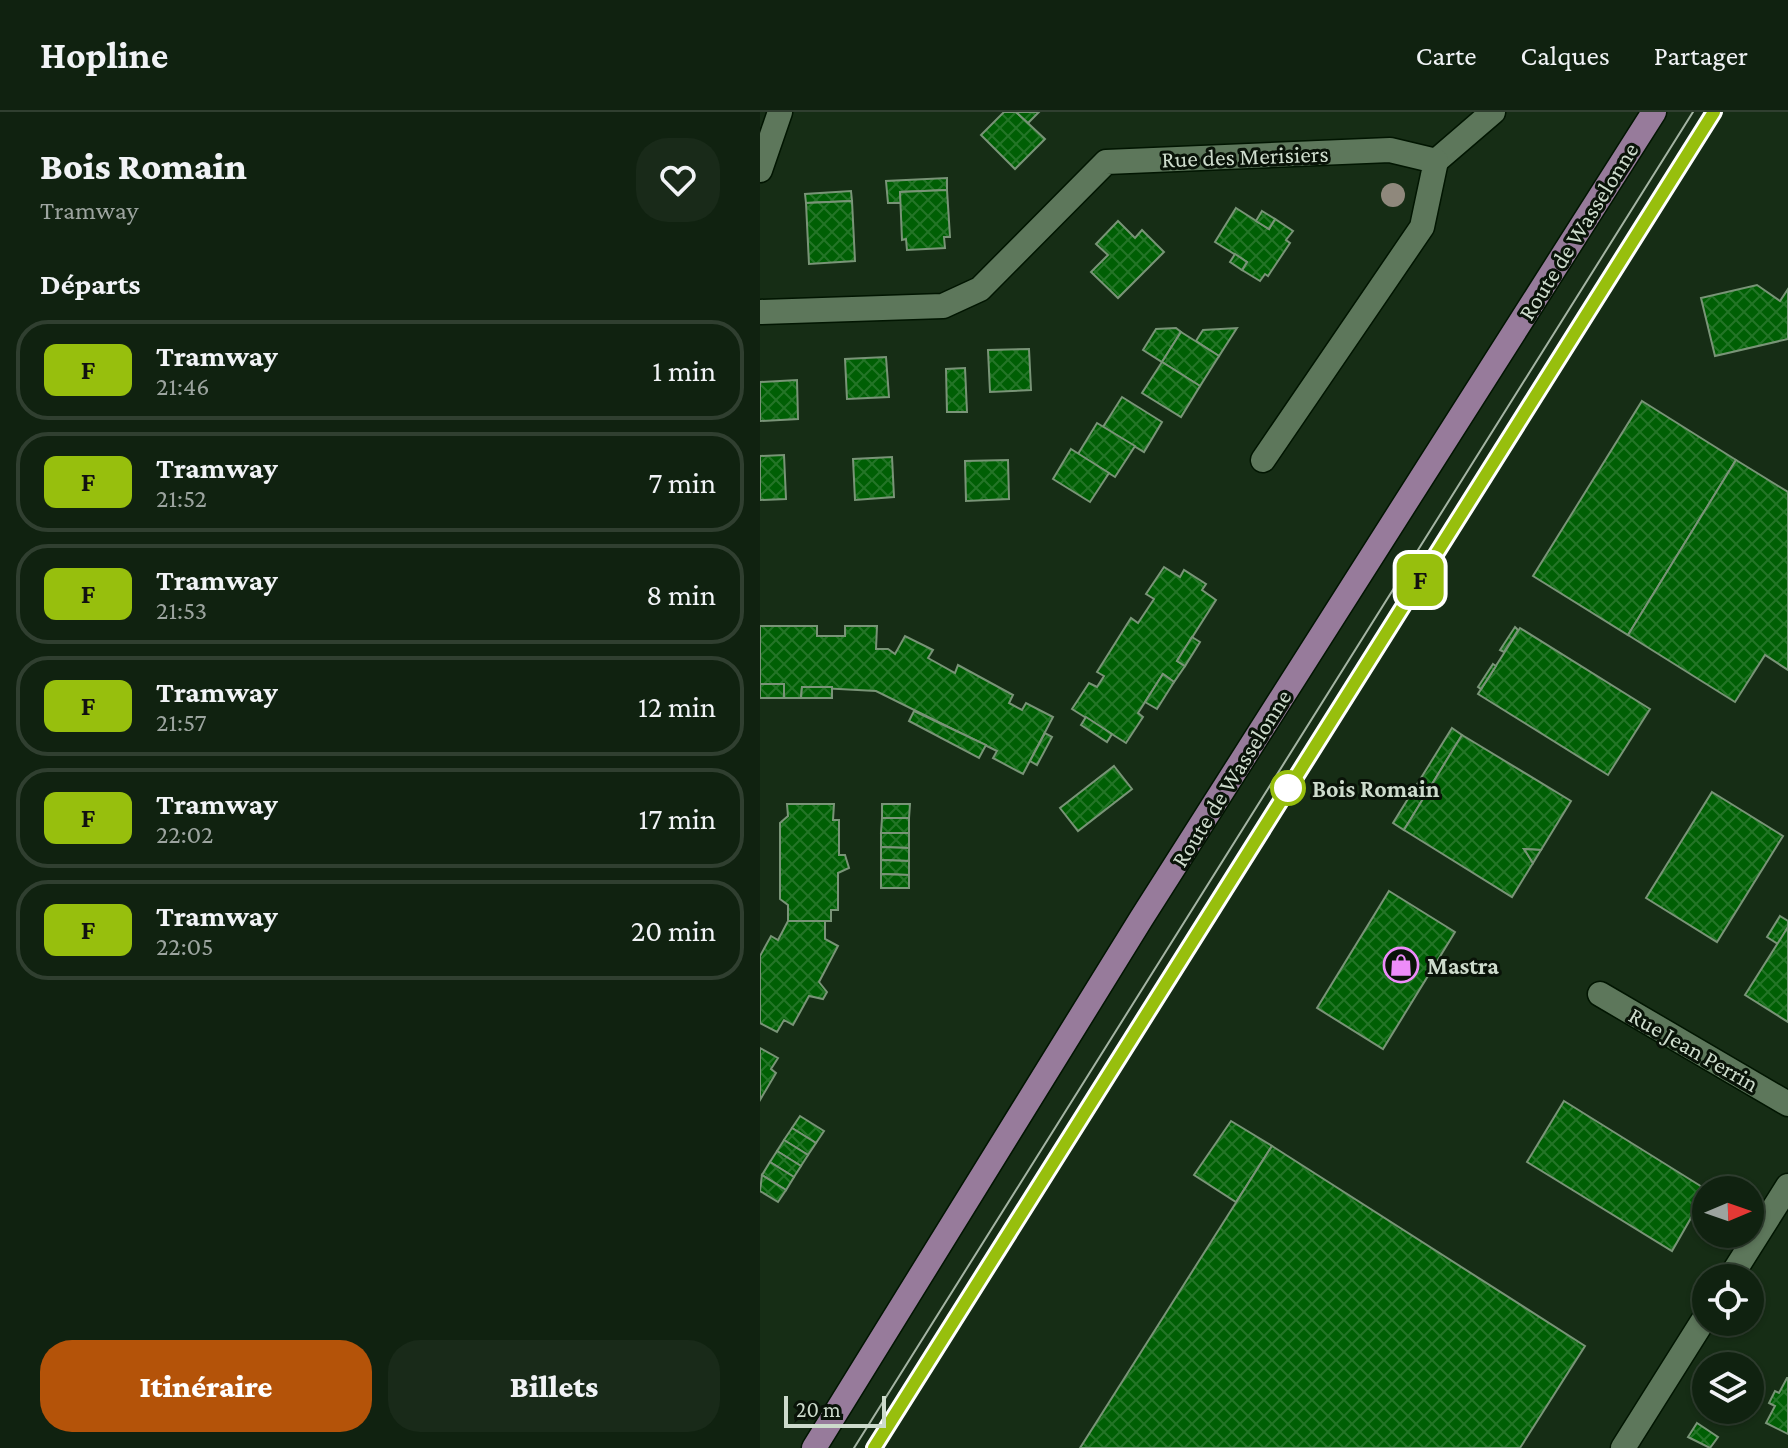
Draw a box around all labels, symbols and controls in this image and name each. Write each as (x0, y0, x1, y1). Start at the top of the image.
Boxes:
text: Hopline (40, 34, 168, 76)
text: Carte (1416, 40, 1477, 71)
text: Calques (1521, 40, 1610, 71)
text: Partager (1654, 40, 1748, 71)
street label: Route de Wasselonne (1512, 137, 1644, 325)
button: heart (636, 138, 720, 222)
street label: Rue des Merisiers (1161, 140, 1329, 172)
text: Bois Romain (40, 145, 247, 187)
text: Tramway (40, 196, 139, 225)
text: Départs (40, 267, 141, 300)
text: Tramway (156, 339, 278, 372)
text: F (81, 354, 95, 385)
text: 1 min (652, 354, 716, 387)
text: 21:46 (156, 372, 209, 401)
text: Tramway (156, 451, 278, 484)
text: F (81, 466, 95, 497)
text: 7 min (648, 466, 716, 499)
text: 21:52 (156, 484, 207, 513)
line badge: F (1394, 554, 1446, 606)
text: Tramway (156, 563, 278, 596)
text: F (1413, 564, 1427, 595)
text: F (81, 578, 95, 609)
text: 8 min (646, 578, 716, 611)
text: 21:53 (156, 596, 207, 625)
text: Tramway (156, 675, 278, 708)
street label: Route de Wasselonne (1165, 684, 1297, 872)
text: F (81, 690, 95, 721)
text: 12 min (638, 690, 716, 723)
text: 21:57 (156, 708, 206, 737)
marker: Bois Romain (1271, 771, 1305, 805)
place label: Bois Romain (1312, 775, 1440, 802)
text: Tramway (156, 787, 278, 820)
text: F (81, 802, 95, 833)
text: 17 min (639, 802, 716, 835)
text: 22:02 (156, 820, 213, 849)
text: Tramway (156, 899, 278, 932)
text: F (81, 914, 95, 945)
text: 20 min (631, 914, 716, 947)
text: 22:05 (156, 932, 214, 961)
shop icon: Mastra (1382, 946, 1420, 984)
place label: Mastra (1427, 952, 1499, 979)
street label: Rue Jean Perrin (1624, 1001, 1764, 1097)
north arrow (1692, 1176, 1764, 1248)
map controls (1692, 1176, 1764, 1424)
button: locate (1692, 1264, 1764, 1336)
button: Itinéraire (40, 1340, 372, 1432)
button: Billets (388, 1340, 720, 1432)
button: layers (1692, 1352, 1764, 1424)
scale bar (784, 1392, 886, 1428)
text: 20 m (796, 1397, 841, 1422)

